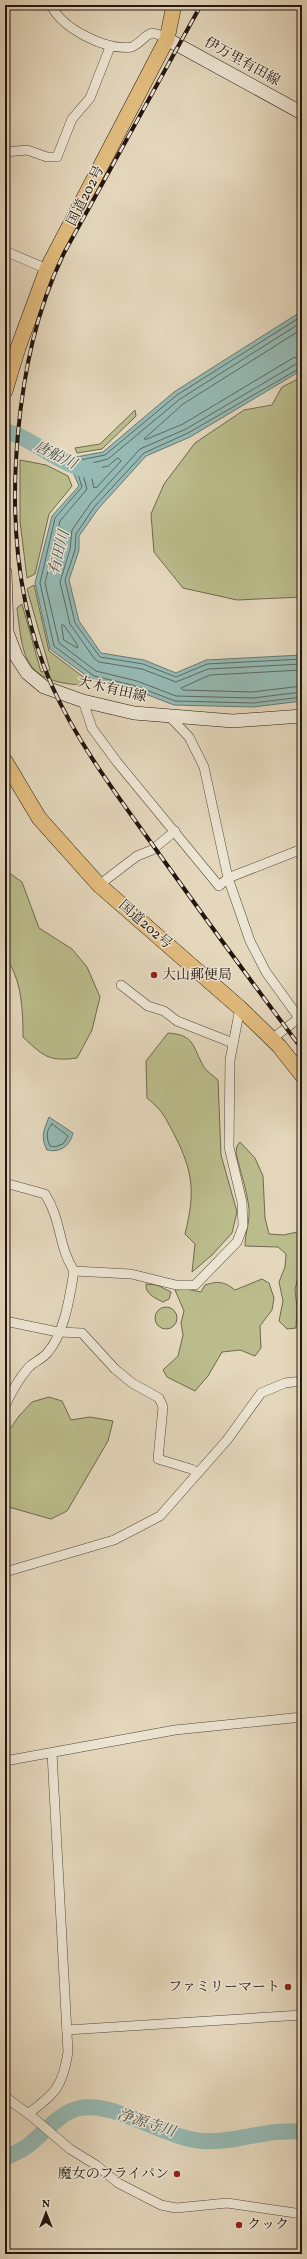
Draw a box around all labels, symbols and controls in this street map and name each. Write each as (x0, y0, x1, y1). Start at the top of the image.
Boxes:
street label: 伊万里有田線 (201, 33, 283, 91)
street label: 国道202号 (63, 163, 109, 229)
water label: 唐船川 (30, 437, 82, 476)
water label: 有田川 (44, 527, 76, 577)
street label: 大木有田線 (76, 673, 148, 707)
street label: 国道202号 (114, 896, 176, 954)
place label: 大山郵便局 (162, 966, 232, 985)
marker: 大山郵便局 (149, 970, 159, 980)
place label: ファミリーマート (168, 1978, 280, 1997)
marker: ファミリーマート (283, 1982, 293, 1992)
water label: 浄源寺川 (114, 2105, 180, 2144)
place label: 魔女のフライパン (58, 2165, 169, 2184)
marker: 魔女のフライパン (172, 2169, 182, 2179)
north arrow (26, 2193, 66, 2233)
text: N (42, 2197, 50, 2212)
place label: クック (247, 2216, 289, 2235)
marker: クック (234, 2220, 244, 2230)

